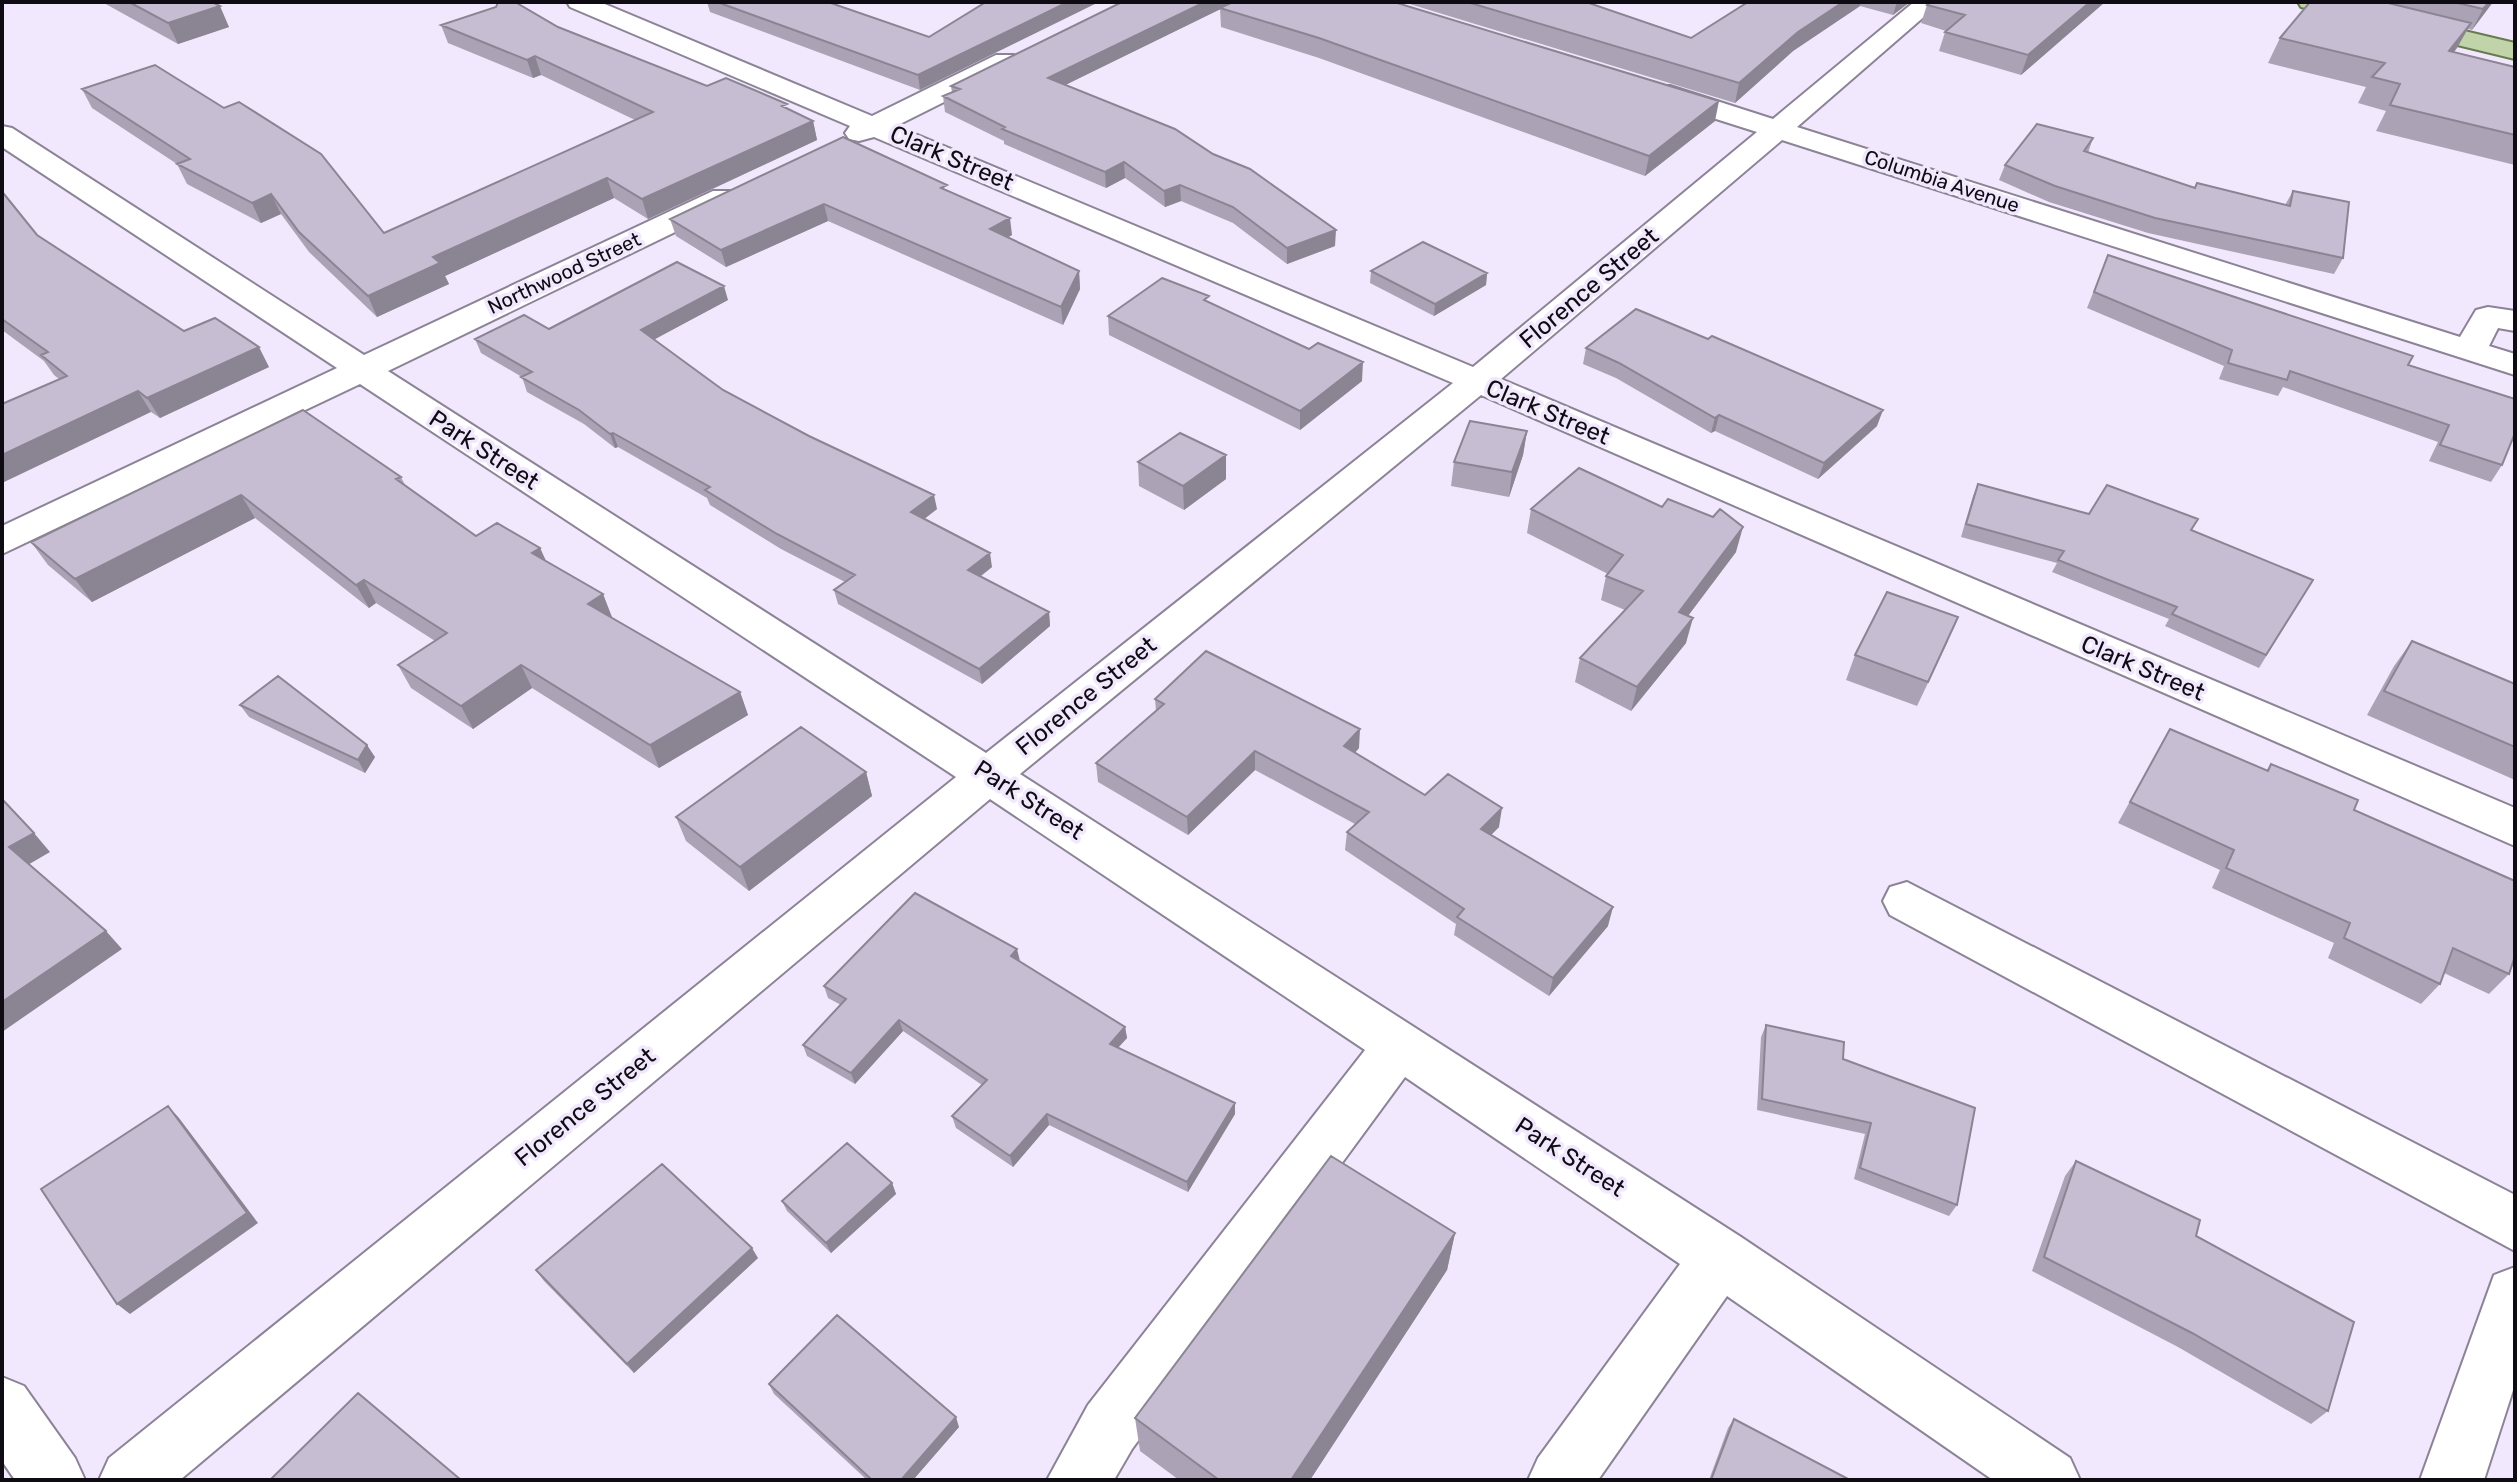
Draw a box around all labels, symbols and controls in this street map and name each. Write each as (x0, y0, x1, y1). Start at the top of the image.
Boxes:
street label: Clark Street (886, 119, 1018, 197)
street label: Columbia Avenue (1861, 145, 2023, 217)
street label: Florence Street (1514, 222, 1664, 354)
street label: Northwood Street (484, 227, 645, 319)
street label: Clark Street (1482, 373, 1614, 451)
street label: Park Street (424, 404, 544, 496)
street label: Clark Street (2077, 629, 2209, 707)
street label: Florence Street (1010, 631, 1162, 761)
street label: Park Street (969, 754, 1089, 846)
street label: Florence Street (509, 1042, 661, 1172)
street label: Park Street (1510, 1111, 1630, 1203)

